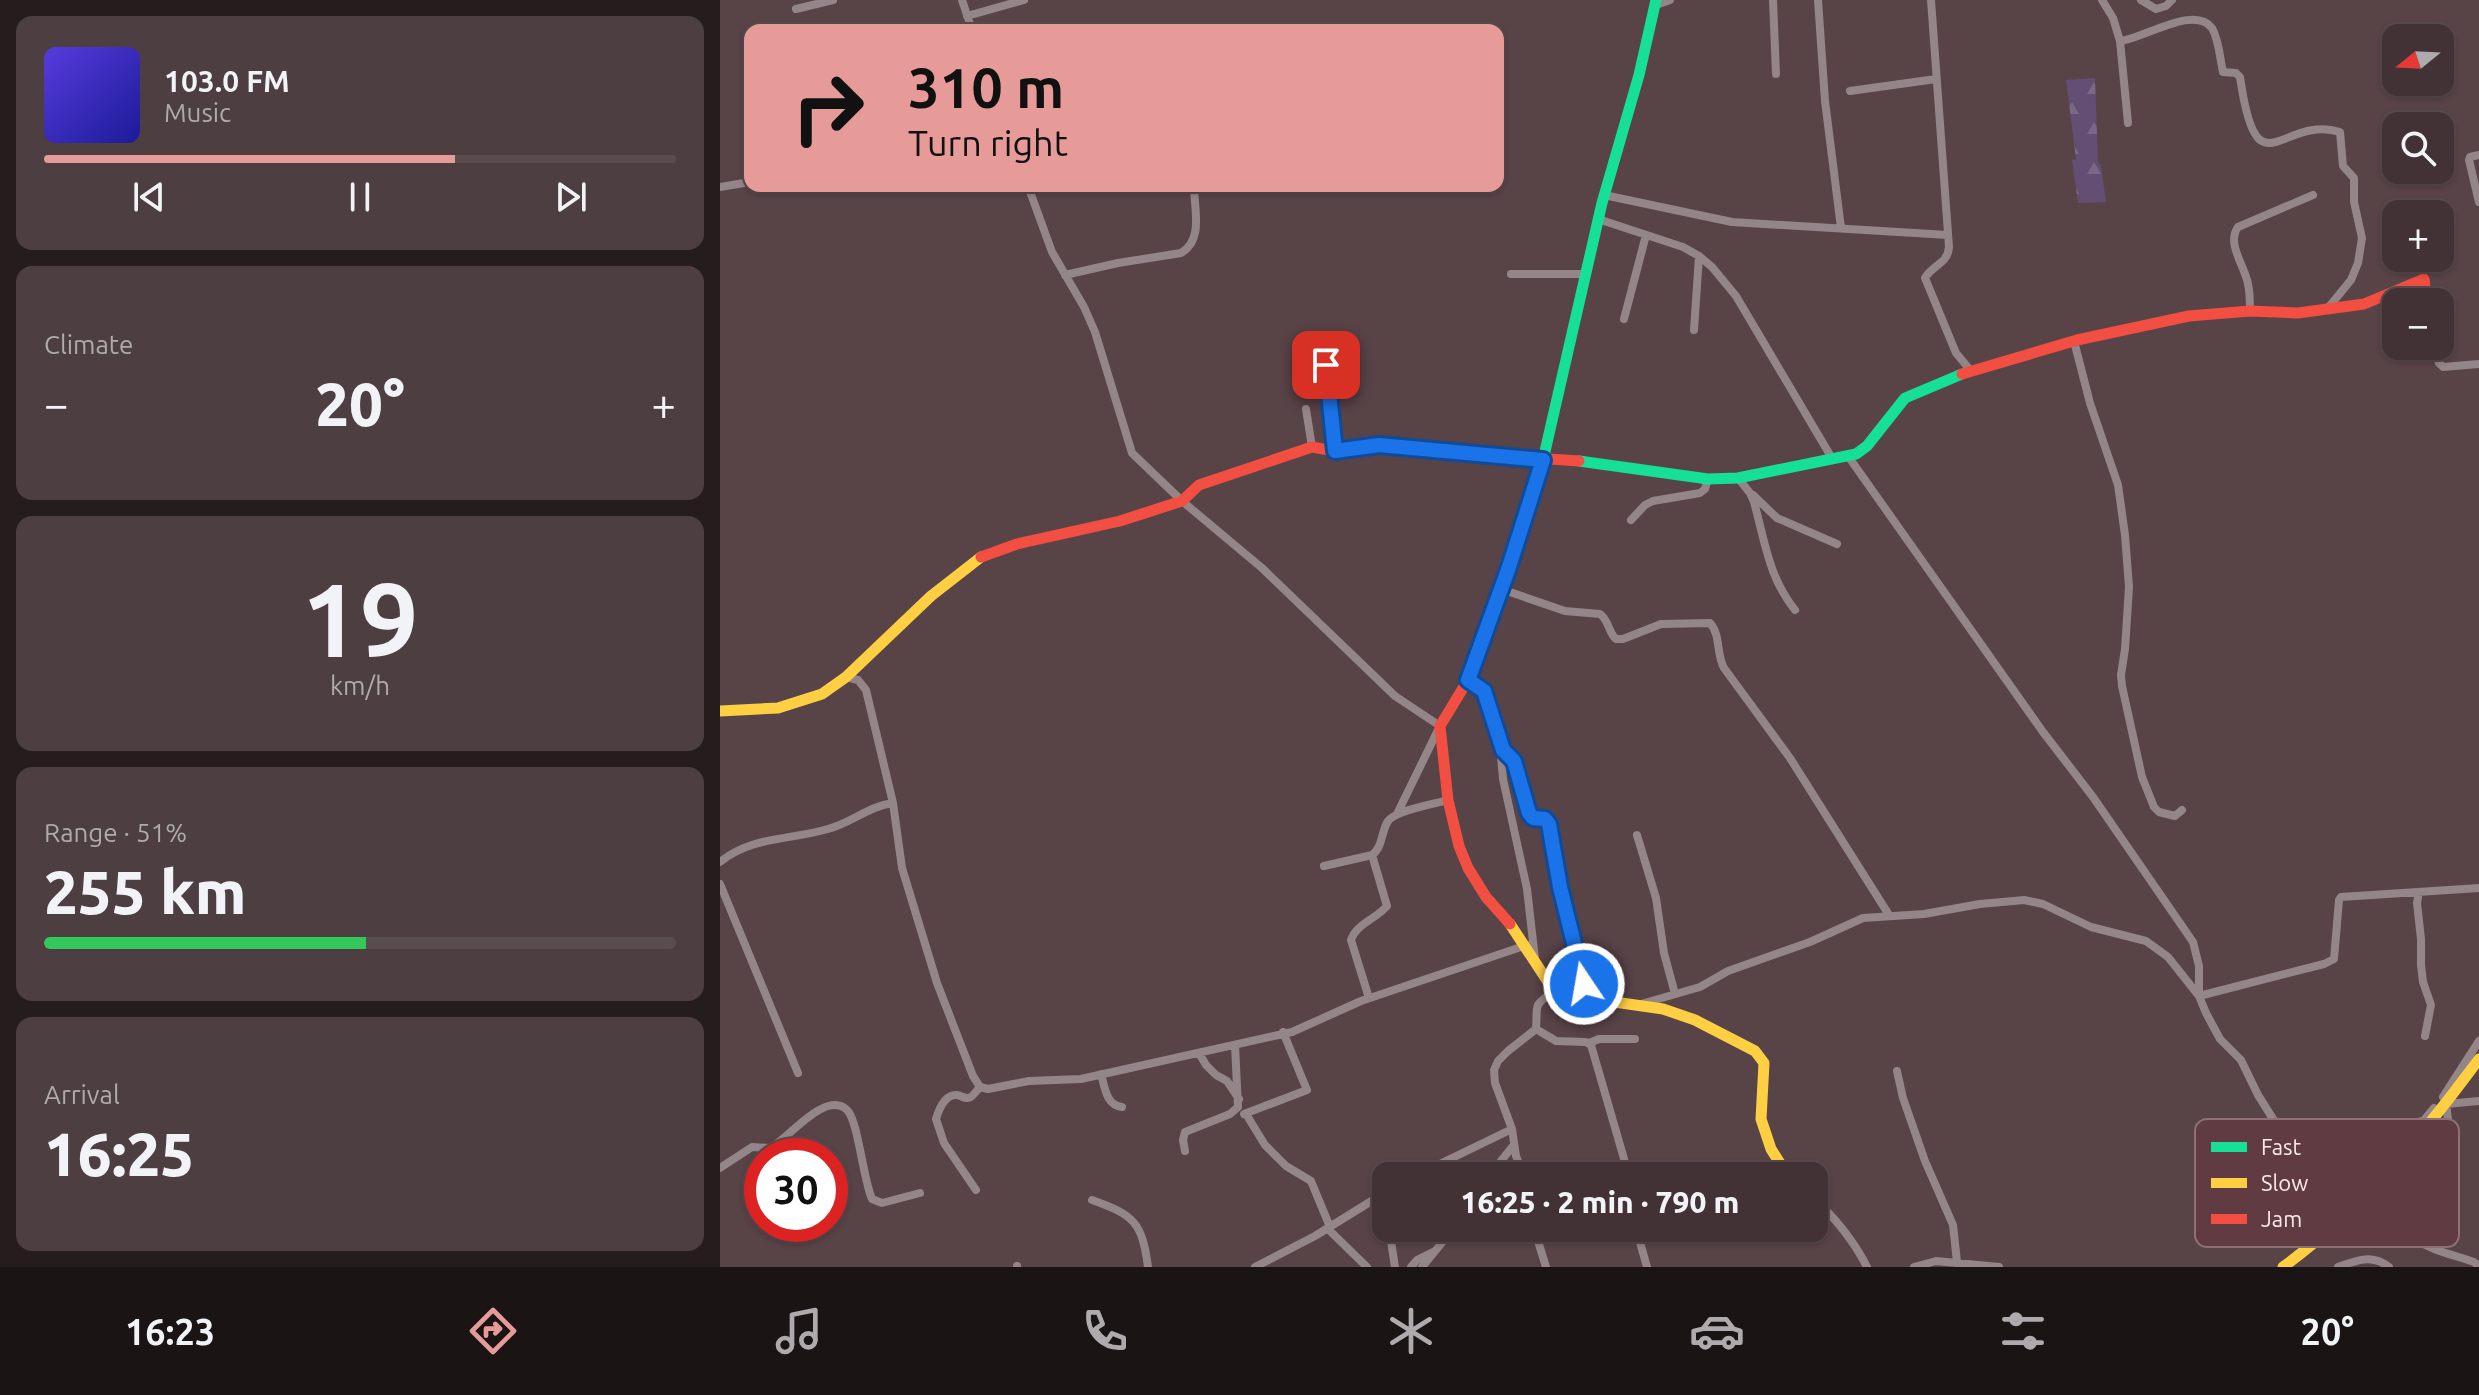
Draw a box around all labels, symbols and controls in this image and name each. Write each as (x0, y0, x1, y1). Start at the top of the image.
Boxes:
north arrow (2382, 24, 2454, 96)
map controls (2382, 24, 2454, 360)
icon: right (776, 56, 880, 160)
text: 310 m (908, 56, 1064, 119)
text: 103.0 FM (164, 64, 290, 98)
text: Music (164, 98, 231, 127)
button: search (2382, 112, 2454, 184)
text: Turn right (908, 122, 1068, 163)
icon: previous (127, 175, 171, 219)
icon: pause (338, 175, 382, 219)
icon: next (549, 175, 593, 219)
button: + (2382, 200, 2454, 272)
button: − (2382, 288, 2454, 360)
text: Climate (44, 330, 133, 359)
pin (1292, 331, 1360, 399)
icon: arrive (1304, 343, 1348, 387)
text: 20° (315, 370, 405, 437)
text: − (44, 379, 69, 428)
text: + (651, 379, 676, 428)
text: 19 (301, 560, 419, 677)
text: km/h (330, 671, 390, 700)
text: Range · 51% (44, 818, 187, 847)
text: 255 km (44, 858, 246, 925)
position arrow (1542, 942, 1626, 1026)
text: Arrival (44, 1080, 120, 1109)
legend (2195, 1119, 2459, 1247)
text: 16:25 (44, 1120, 194, 1187)
text: Fast (2261, 1134, 2302, 1159)
speed limit sign: 30 (744, 1138, 848, 1242)
text: Slow (2261, 1170, 2308, 1195)
text: 16:25 · 2 min · 790 m (1461, 1185, 1739, 1219)
text: Jam (2261, 1206, 2302, 1231)
icon: directions (465, 1303, 521, 1359)
icon: music (771, 1303, 827, 1359)
icon: phone (1077, 1303, 1133, 1359)
icon: climate (1383, 1303, 1439, 1359)
icon: car (1689, 1303, 1745, 1359)
icon: filters (1995, 1303, 2051, 1359)
text: 16:23 (125, 1311, 215, 1352)
text: 20° (2301, 1311, 2354, 1352)

